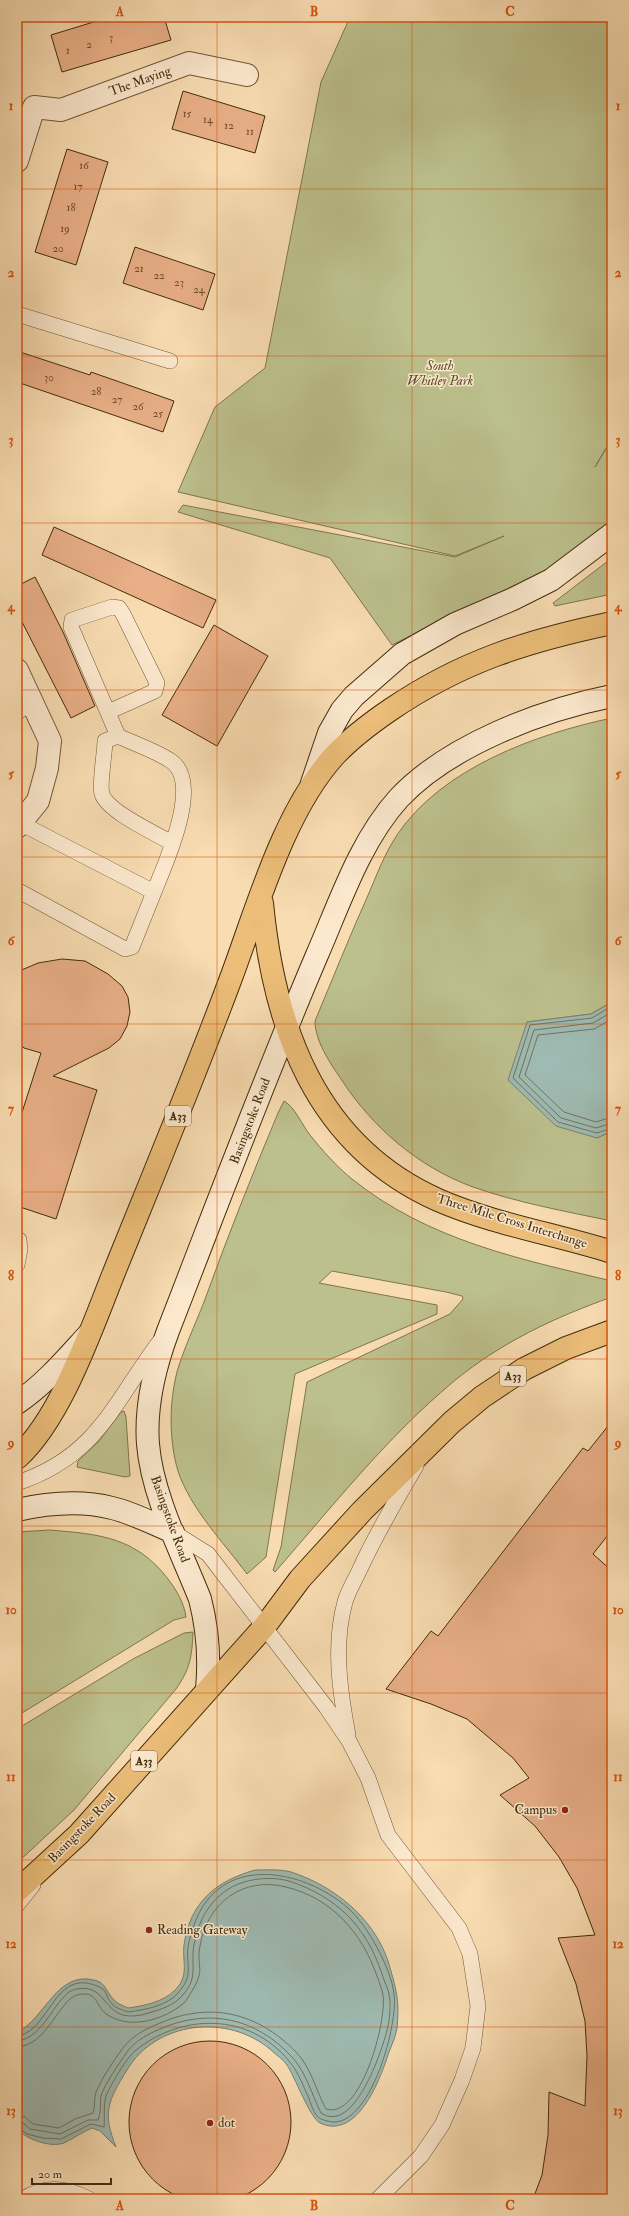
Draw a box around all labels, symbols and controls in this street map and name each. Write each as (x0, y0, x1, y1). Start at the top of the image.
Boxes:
text: A (115, 4, 125, 20)
text: B (310, 4, 318, 20)
text: C (505, 4, 515, 20)
house number: 3 (109, 31, 113, 44)
house number: 2 (86, 38, 92, 51)
house number: 1 (66, 44, 70, 57)
street label: The Maying (107, 62, 174, 101)
text: 1 (9, 98, 14, 114)
text: 1 (616, 98, 621, 114)
house number: 15 (183, 107, 192, 120)
house number: 14 (203, 113, 214, 126)
house number: 12 (224, 119, 234, 132)
house number: 11 (246, 125, 254, 138)
house number: 16 (79, 159, 90, 172)
house number: 17 (74, 180, 82, 193)
house number: 18 (66, 201, 76, 214)
house number: 19 (60, 222, 70, 235)
house number: 20 (52, 242, 64, 255)
house number: 21 (134, 262, 144, 275)
text: 2 (8, 265, 15, 281)
text: 2 (615, 265, 622, 281)
house number: 22 (153, 269, 165, 282)
house number: 23 (174, 276, 184, 289)
house number: 24 (193, 283, 206, 296)
park label: South Whitley Park (407, 358, 473, 389)
house number: 30 (44, 371, 54, 384)
house number: 28 (91, 385, 101, 398)
house number: 27 (112, 393, 122, 406)
house number: 26 (132, 400, 145, 413)
house number: 25 (153, 407, 163, 420)
text: 3 (9, 432, 14, 448)
text: 3 (616, 432, 621, 448)
text: 4 (6, 599, 15, 615)
text: 4 (613, 599, 622, 615)
text: 5 (8, 766, 14, 782)
text: 5 (615, 766, 621, 782)
text: 6 (8, 933, 16, 949)
text: 6 (615, 933, 623, 949)
street label: Basingstoke Road (226, 1075, 274, 1166)
text: 7 (8, 1101, 15, 1117)
text: 7 (615, 1101, 622, 1117)
road number: A33 (165, 1106, 191, 1126)
street label: Three Mile Cross Interchange (435, 1190, 590, 1252)
text: 8 (8, 1268, 14, 1284)
text: 8 (615, 1268, 621, 1284)
road number: A33 (500, 1366, 526, 1386)
text: 9 (6, 1435, 15, 1451)
text: 9 (613, 1435, 622, 1451)
street label: Basingstoke Road (147, 1473, 193, 1565)
text: 10 (5, 1602, 17, 1618)
text: 10 (612, 1602, 624, 1618)
road number: A33 (131, 1751, 157, 1771)
text: 11 (6, 1769, 16, 1785)
text: 11 (613, 1769, 623, 1785)
street label: Basingstoke Road (45, 1789, 120, 1866)
place label: Campus (514, 1802, 558, 1819)
marker: Campus (560, 1805, 570, 1815)
place label: Reading Gateway (157, 1922, 248, 1939)
marker: Reading Gateway (144, 1925, 154, 1935)
text: 12 (5, 1936, 17, 1952)
text: 12 (612, 1936, 624, 1952)
text: 13 (6, 2103, 16, 2119)
text: 13 (613, 2103, 623, 2119)
place label: dot (218, 2115, 235, 2131)
marker: dot (205, 2118, 215, 2128)
scale bar (32, 2160, 111, 2186)
text: 20 m (38, 2167, 63, 2182)
text: A (115, 2198, 125, 2214)
text: B (310, 2198, 318, 2214)
text: C (505, 2198, 515, 2214)

